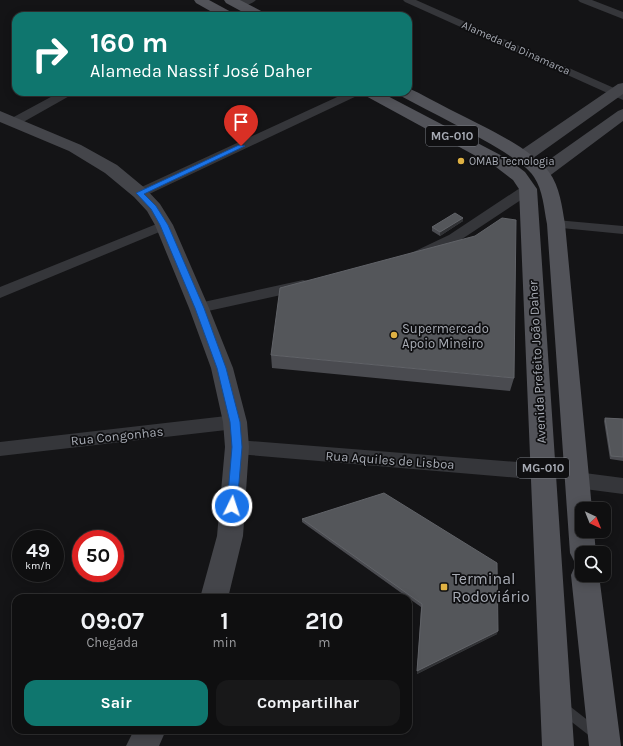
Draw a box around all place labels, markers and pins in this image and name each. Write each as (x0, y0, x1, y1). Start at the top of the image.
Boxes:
pin (224, 105, 258, 146)
place label: OMAB Tecnologia (469, 155, 554, 168)
marker: OMAB Tecnologia (456, 156, 466, 166)
place label: Supermercado Apoio Mineiro (402, 321, 489, 351)
marker: Supermercado Apoio Mineiro (389, 330, 399, 340)
place label: Terminal Rodoviário (452, 569, 530, 606)
marker: Terminal Rodoviário (439, 582, 449, 592)

